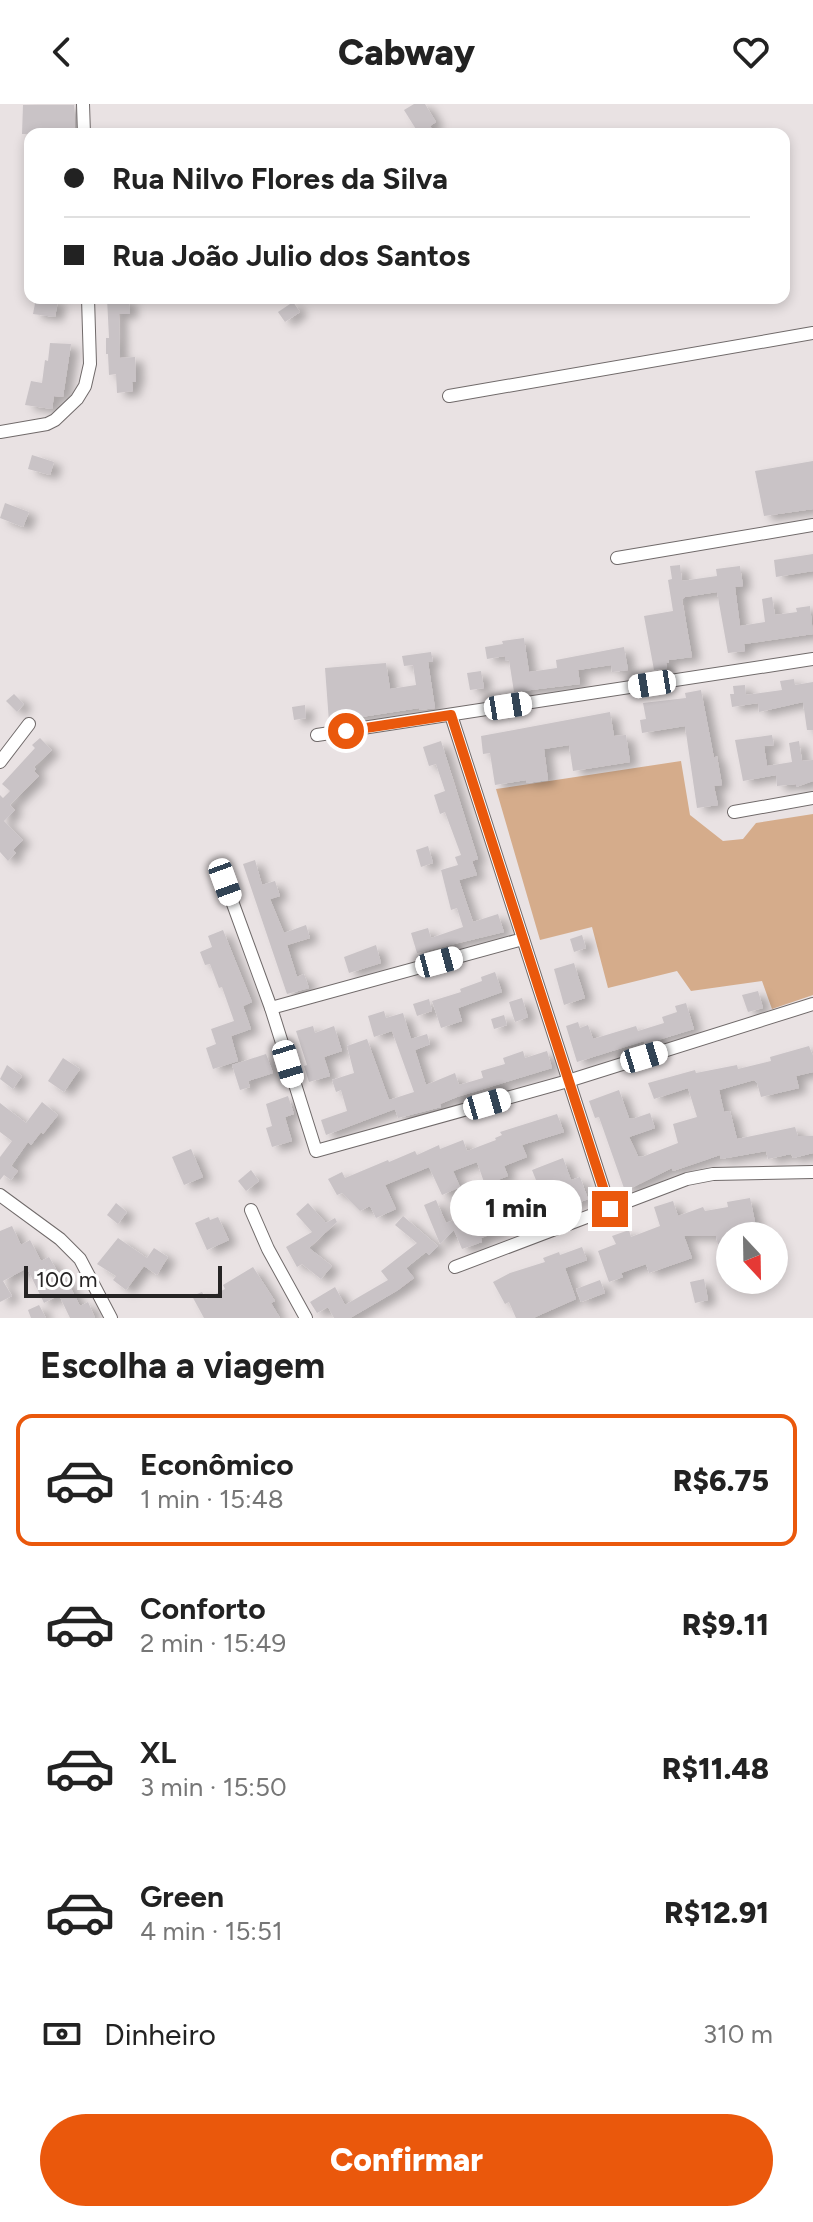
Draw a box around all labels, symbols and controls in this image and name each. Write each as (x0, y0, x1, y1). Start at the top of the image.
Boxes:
icon: back (40, 30, 84, 74)
icon: heart (729, 30, 773, 74)
text: Cabway (338, 31, 475, 74)
text: Rua Nilvo Flores da Silva (112, 160, 448, 197)
text: Rua João Julio dos Santos (112, 237, 470, 274)
car (626, 668, 678, 700)
car (482, 690, 534, 722)
route start (328, 713, 364, 749)
car (206, 855, 244, 909)
car (413, 944, 465, 980)
car (270, 1038, 306, 1090)
car (618, 1039, 670, 1075)
car (461, 1086, 513, 1122)
callout: 1 min (450, 1181, 582, 1237)
route end (592, 1191, 628, 1227)
text: 1 min (485, 1192, 547, 1224)
north arrow (716, 1222, 788, 1294)
map controls (716, 1222, 788, 1294)
scale bar (24, 1262, 222, 1298)
text: 100 m (36, 1266, 97, 1293)
text: Escolha a viagem (40, 1344, 325, 1387)
icon: car (44, 1444, 116, 1516)
text: Econômico (140, 1446, 294, 1483)
text: R$6.75 (673, 1462, 769, 1499)
text: 1 min · 15:48 (140, 1483, 284, 1515)
icon: car (44, 1588, 116, 1660)
text: Conforto (140, 1590, 266, 1627)
text: R$9.11 (682, 1606, 769, 1643)
text: 2 min · 15:49 (140, 1627, 286, 1659)
icon: car (44, 1732, 116, 1804)
text: XL (140, 1734, 176, 1771)
text: R$11.48 (662, 1750, 769, 1787)
text: 3 min · 15:50 (140, 1771, 287, 1803)
icon: car (44, 1876, 116, 1948)
text: Green (140, 1878, 224, 1915)
text: R$12.91 (664, 1894, 769, 1931)
text: 4 min · 15:51 (140, 1915, 283, 1947)
icon: cash (40, 2012, 84, 2056)
text: Dinheiro (104, 2016, 216, 2053)
text: 310 m (703, 2018, 773, 2050)
button: Confirmar (40, 2114, 773, 2206)

